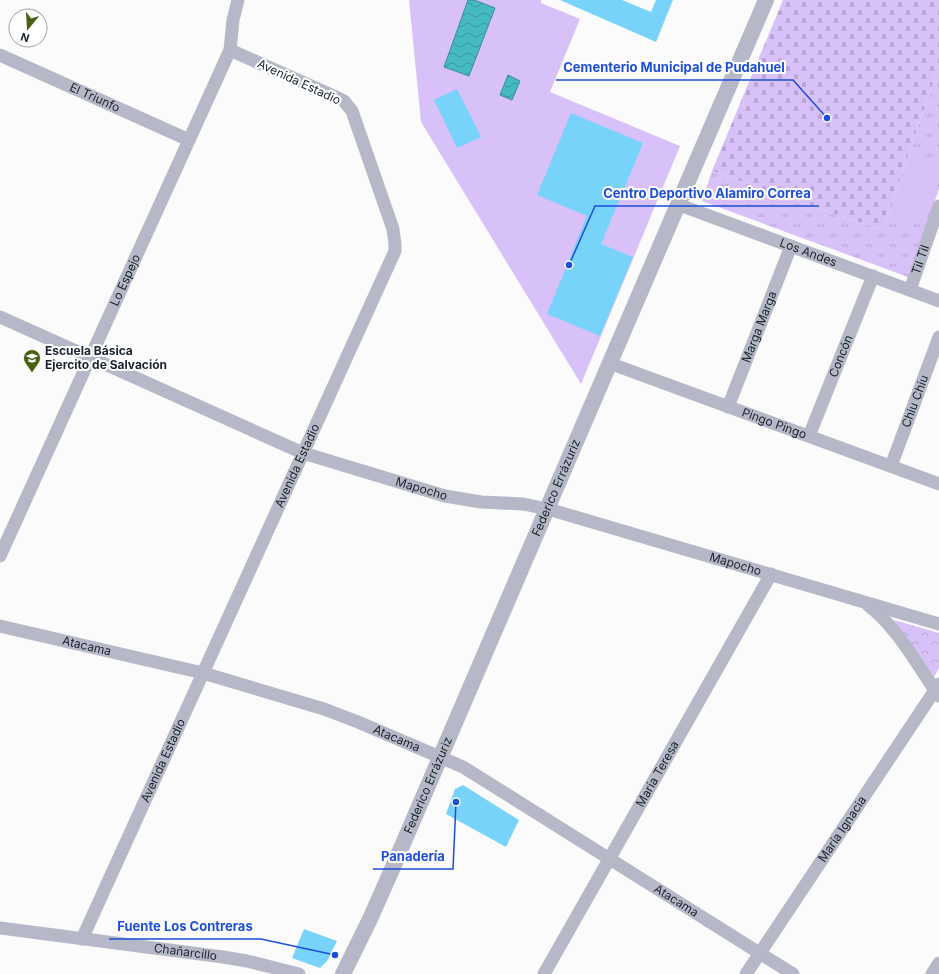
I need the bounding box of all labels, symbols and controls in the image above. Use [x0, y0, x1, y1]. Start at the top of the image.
north arrow [8, 8, 48, 48]
text: N [19, 30, 31, 45]
callout: Cementerio Municipal de Pudahuel [556, 55, 793, 80]
street label: Avenida Estadio [255, 56, 343, 107]
text: Cementerio Municipal de Pudahuel [563, 59, 785, 75]
street label: El Triunfo [67, 79, 123, 115]
callout: Centro Deportivo Alamiro Correa [595, 181, 819, 206]
text: Centro Deportivo Alamiro Correa [603, 185, 811, 201]
street label: Los Andes [778, 235, 839, 270]
street label: Til Til [908, 243, 932, 276]
street label: Lo Espejo [107, 252, 143, 308]
street label: Marga Marga [738, 289, 780, 365]
street label: Concón [825, 333, 856, 379]
place label: Escuela Básica Ejercito de Salvación [45, 343, 167, 372]
school or university icon: Escuela Básica Ejercito de Salvación [22, 348, 42, 373]
street label: Chiu Chiu [898, 373, 931, 430]
street label: Pingo Pingo [740, 404, 809, 442]
street label: Avenida Estadio [271, 421, 322, 510]
street label: Federico Errázuriz [528, 437, 583, 538]
street label: Mapocho [394, 474, 449, 503]
street label: Mapocho [708, 549, 763, 578]
street label: Atacama [61, 633, 113, 659]
street label: Avenida Estadio [137, 716, 188, 805]
street label: Atacama [371, 721, 423, 755]
street label: Federico Errázuriz [400, 734, 455, 836]
street label: María Teresa [632, 738, 682, 809]
street label: María Ignacia [815, 793, 869, 865]
callout: Panadería [373, 844, 453, 869]
text: Panadería [381, 848, 445, 864]
street label: Atacama [651, 881, 702, 920]
callout: Fuente Los Contreras [109, 914, 261, 939]
text: Fuente Los Contreras [117, 918, 253, 934]
street label: Chañarcillo [153, 940, 218, 963]

